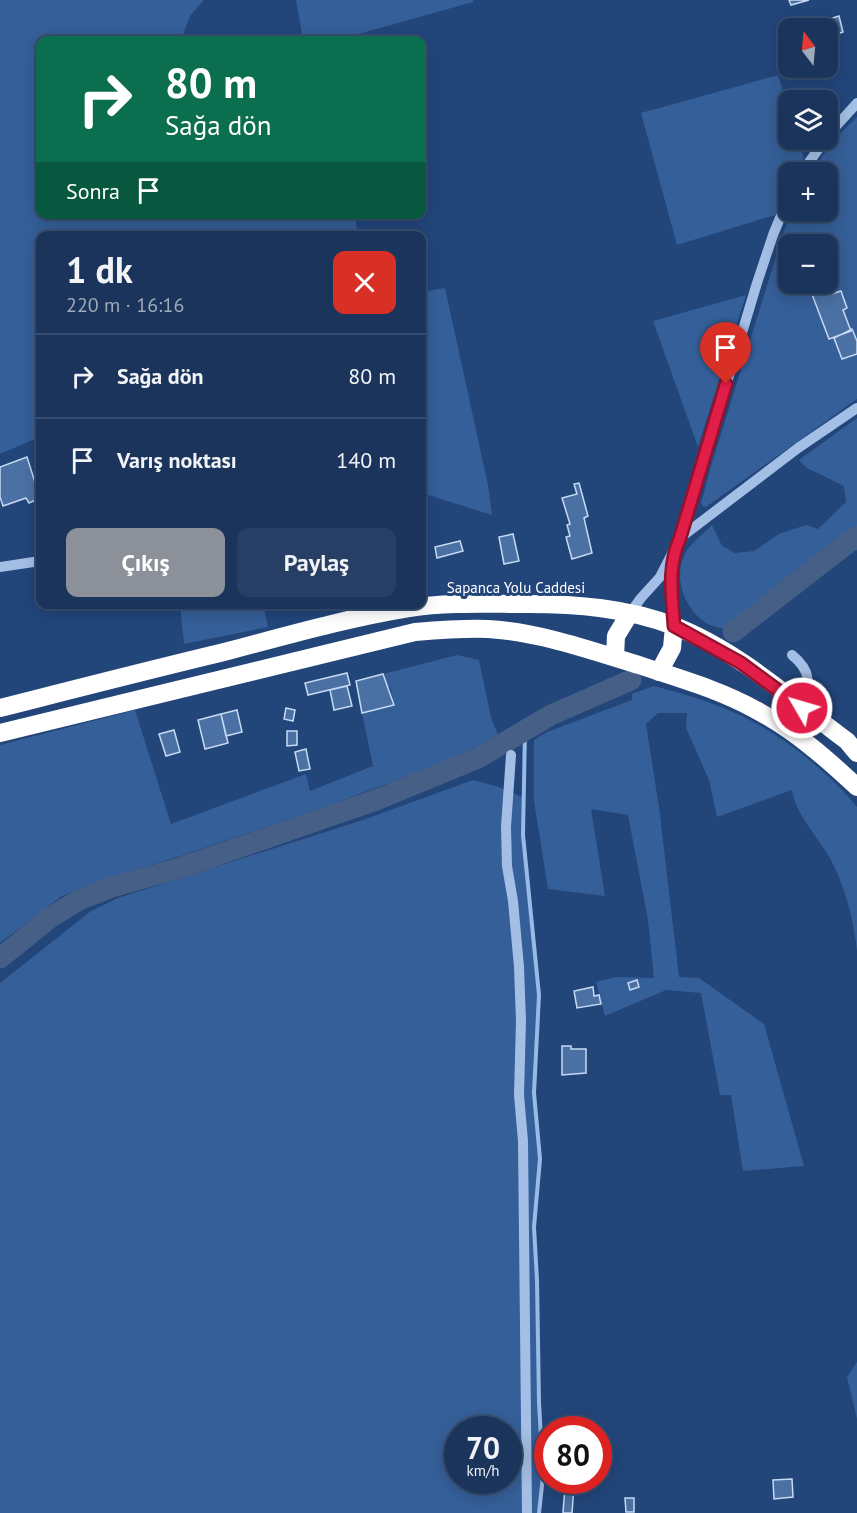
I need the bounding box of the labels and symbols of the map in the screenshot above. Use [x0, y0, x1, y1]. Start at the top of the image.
north arrow [778, 18, 838, 78]
pin [700, 322, 751, 384]
street label: Sapanca Yolu Caddesi [447, 578, 585, 597]
position arrow [770, 676, 834, 740]
speed limit sign: 80 [534, 1416, 612, 1494]

